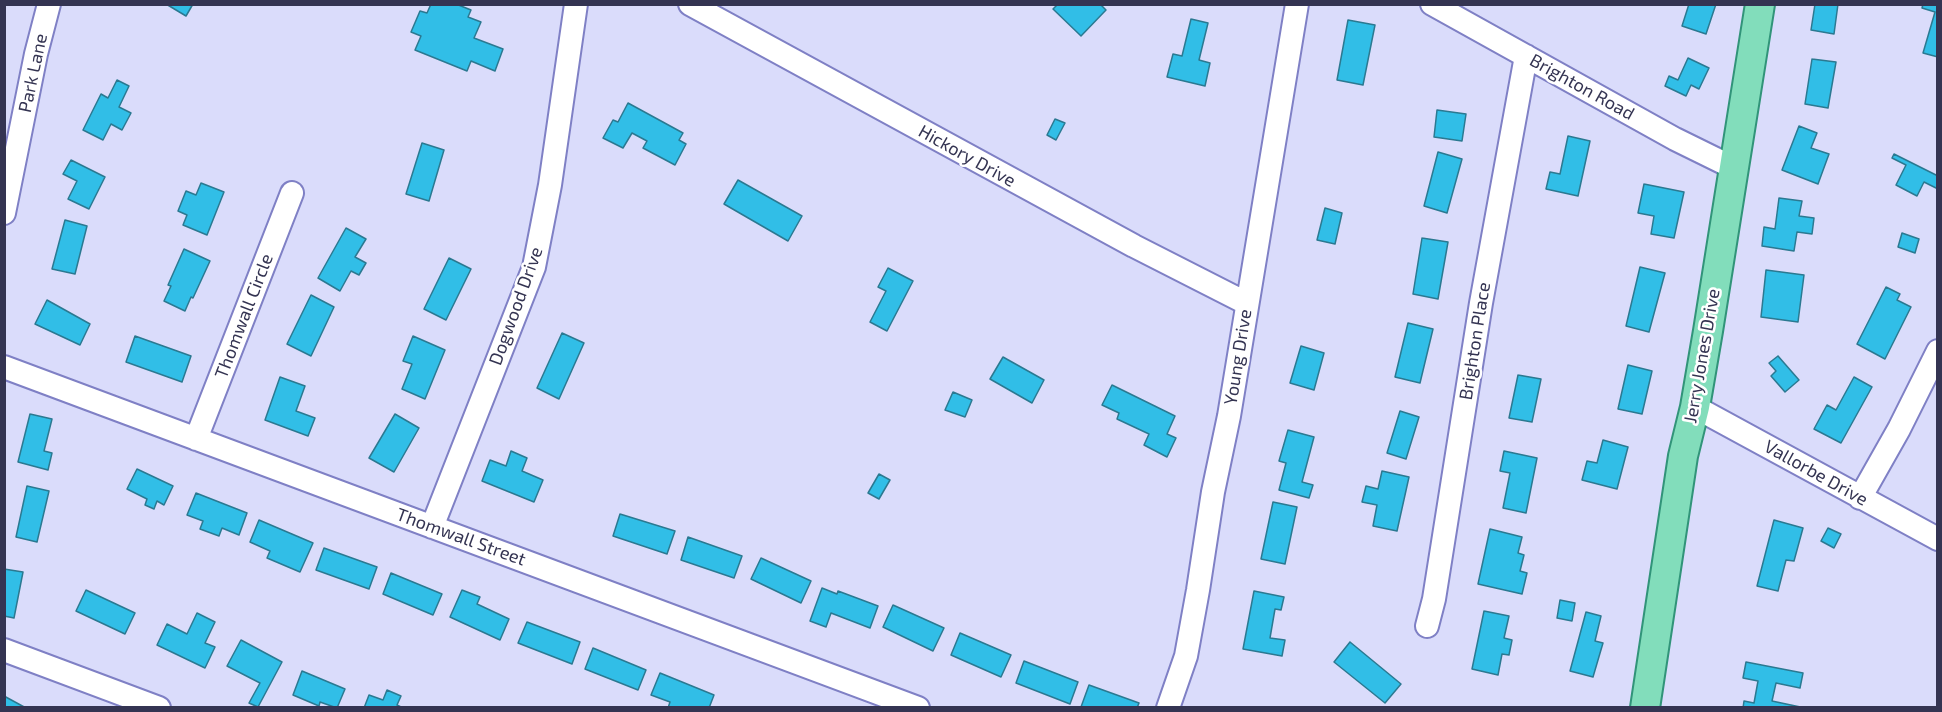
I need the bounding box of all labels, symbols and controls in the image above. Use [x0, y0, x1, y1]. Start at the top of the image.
street label: Park Lane [14, 32, 52, 114]
street label: Brighton Road [1526, 49, 1638, 125]
street label: Hickory Drive [915, 120, 1019, 192]
street label: Dogwood Drive [485, 244, 547, 368]
street label: Thomwall Circle [210, 251, 278, 381]
street label: Brighton Place [1455, 281, 1495, 401]
street label: Jerry Jones Drive [1680, 287, 1724, 425]
street label: Young Drive [1220, 308, 1256, 406]
street label: Vallorbe Drive [1760, 436, 1872, 510]
street label: Thomwall Street [393, 504, 529, 570]

